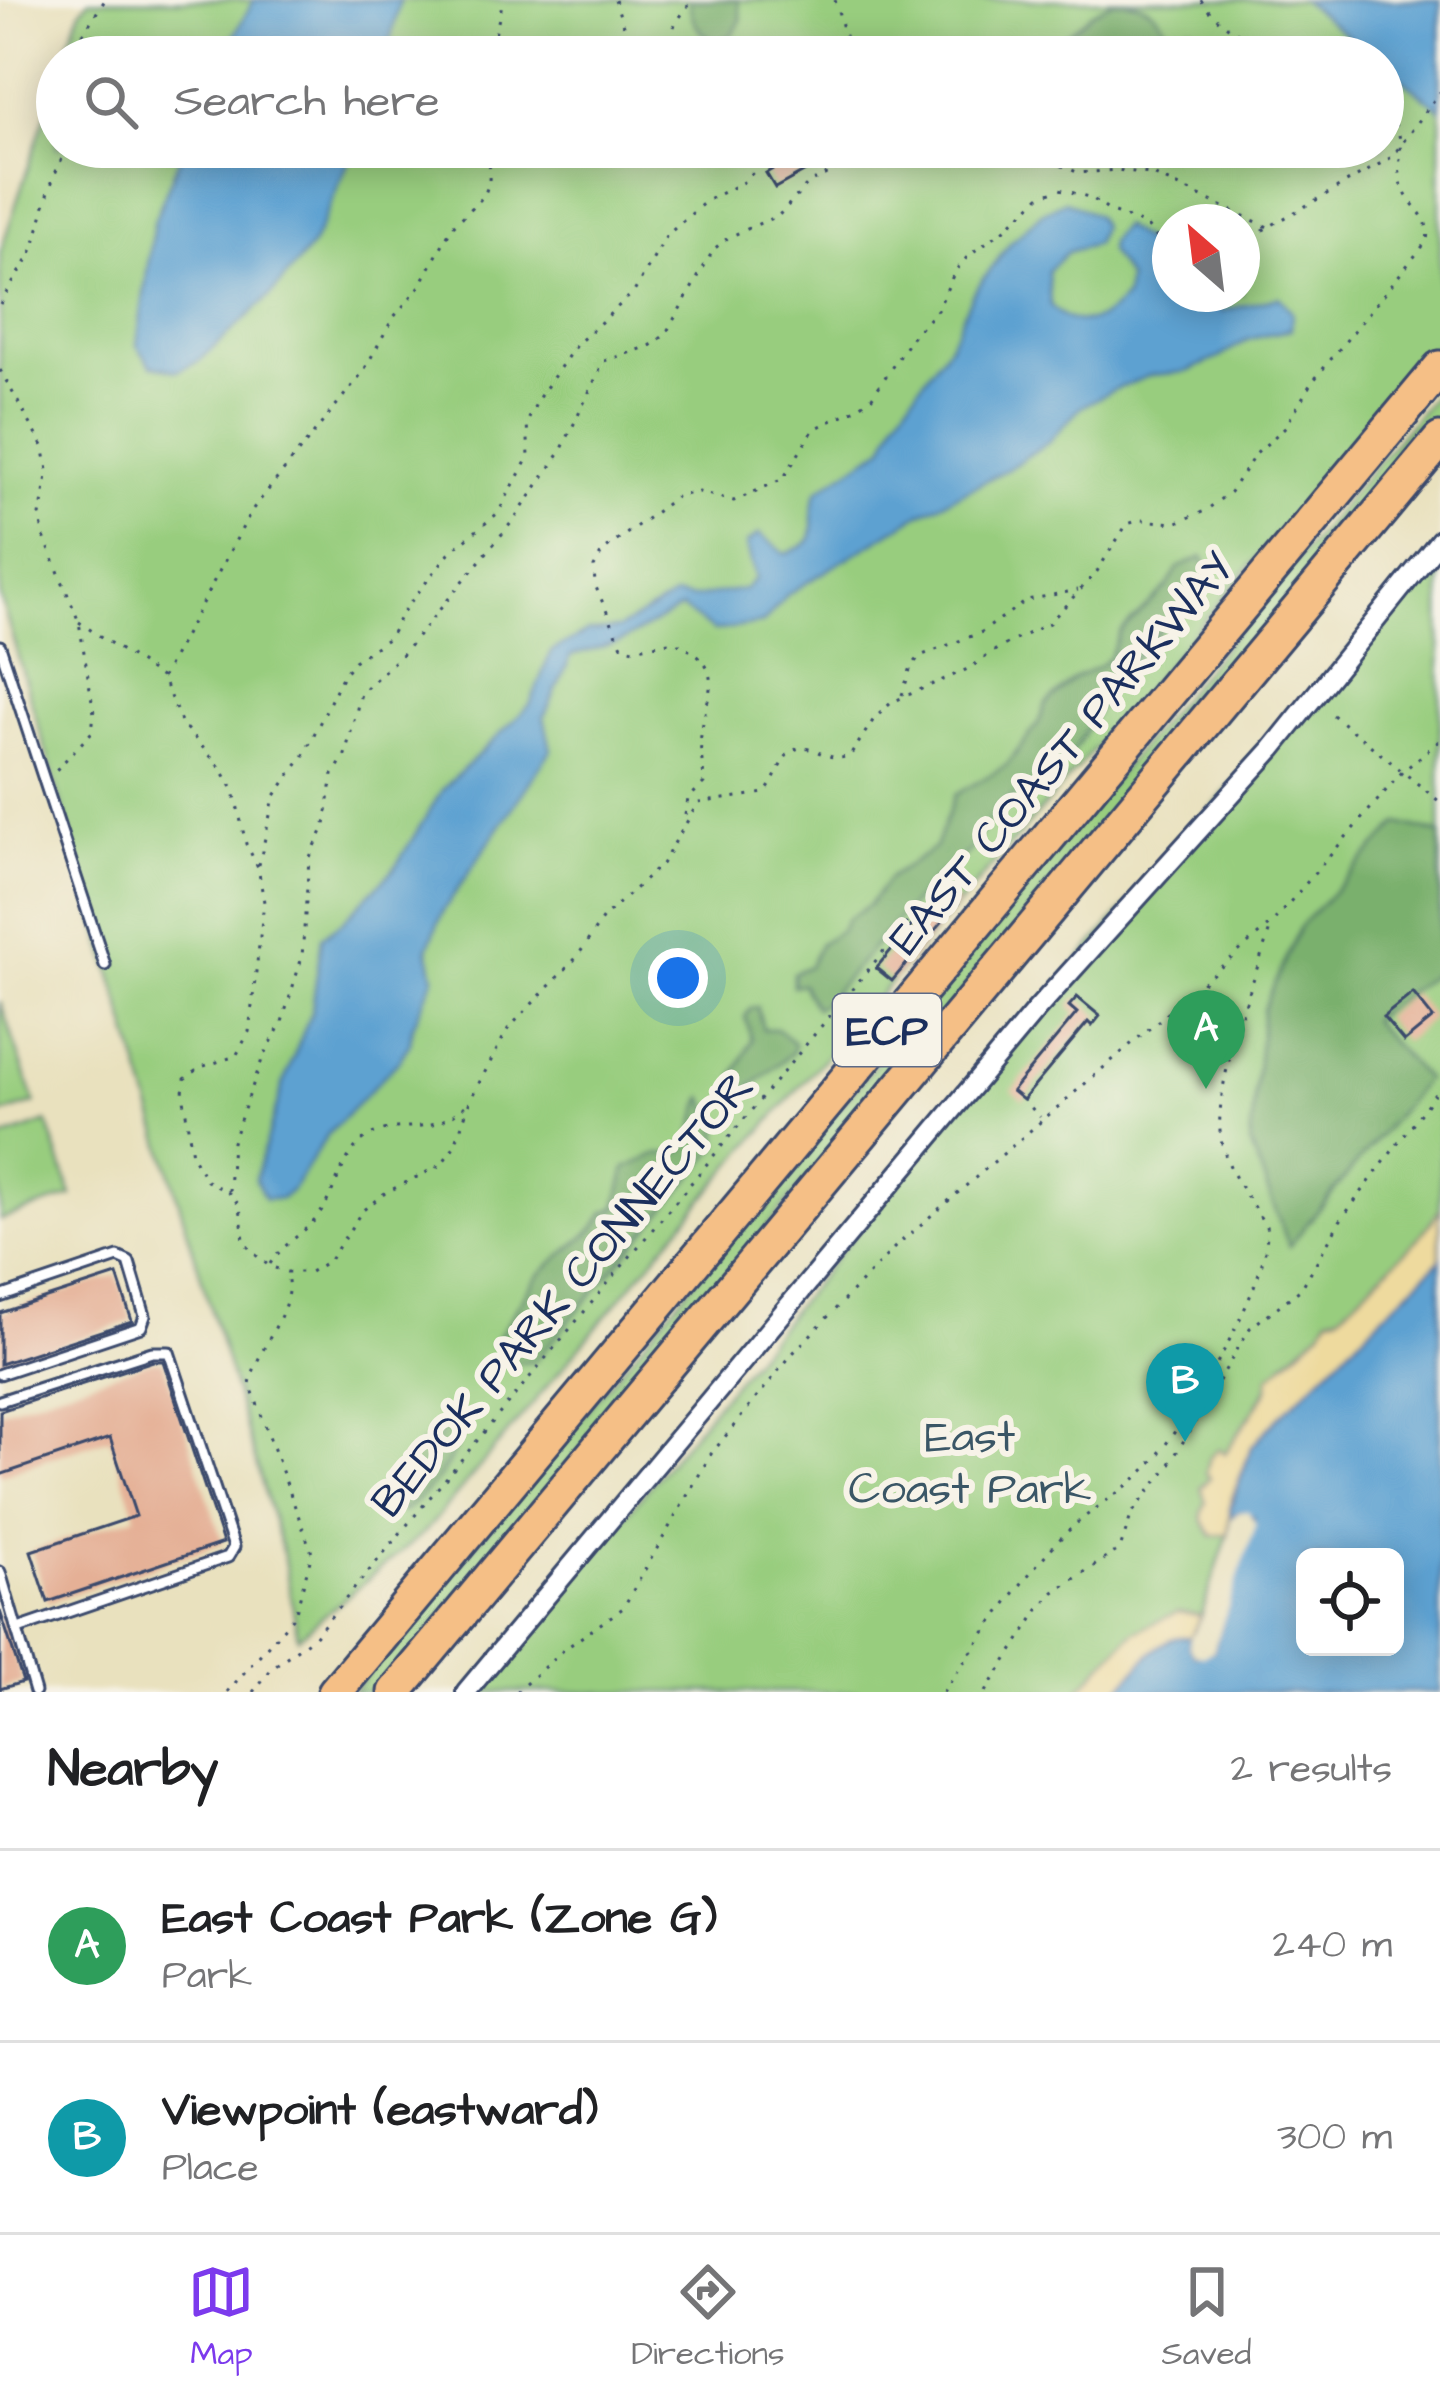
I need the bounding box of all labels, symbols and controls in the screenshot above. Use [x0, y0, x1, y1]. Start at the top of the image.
search box [36, 36, 1404, 168]
icon: search [78, 69, 144, 135]
text: Search here [174, 71, 440, 133]
north arrow [1152, 204, 1260, 312]
street label: EAST COAST PARKWAY [875, 539, 1249, 969]
your location [648, 948, 708, 1008]
pin: A [1167, 990, 1245, 1089]
road number: ECP [833, 994, 941, 1066]
street label: BEDOK PARK CONNECTOR [358, 1058, 769, 1531]
pin: B [1146, 1343, 1224, 1442]
park label: East Coast Park [849, 1407, 1091, 1521]
map controls [1296, 1548, 1404, 1656]
button: locate [1296, 1548, 1404, 1656]
text: Nearby [48, 1735, 218, 1806]
text: 2 results [1231, 1743, 1392, 1797]
text: East Coast Park (Zone G) [162, 1888, 717, 1950]
text: A [75, 1919, 99, 1973]
text: 240 m [1273, 1919, 1392, 1973]
text: Park [162, 1950, 252, 2004]
text: Viewpoint (eastward) [162, 2080, 598, 2142]
text: B [73, 2111, 101, 2165]
text: 300 m [1277, 2111, 1392, 2165]
text: Place [162, 2142, 259, 2196]
tab: Map [188, 2259, 254, 2377]
tab: Directions [631, 2259, 785, 2377]
tab: Saved [1162, 2259, 1252, 2377]

